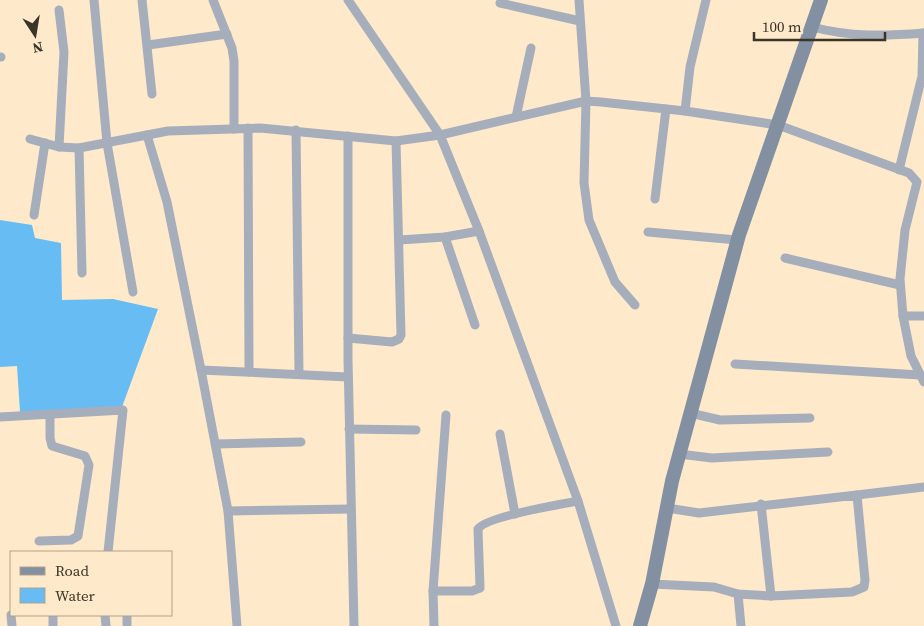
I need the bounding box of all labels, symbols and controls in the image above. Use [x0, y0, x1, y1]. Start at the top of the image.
north arrow [10, 10, 60, 60]
scale bar [754, 10, 885, 42]
text: 100 m [762, 16, 802, 37]
text: N [31, 37, 45, 59]
legend [10, 551, 172, 616]
text: Road [55, 560, 89, 581]
text: Water [55, 585, 96, 606]

